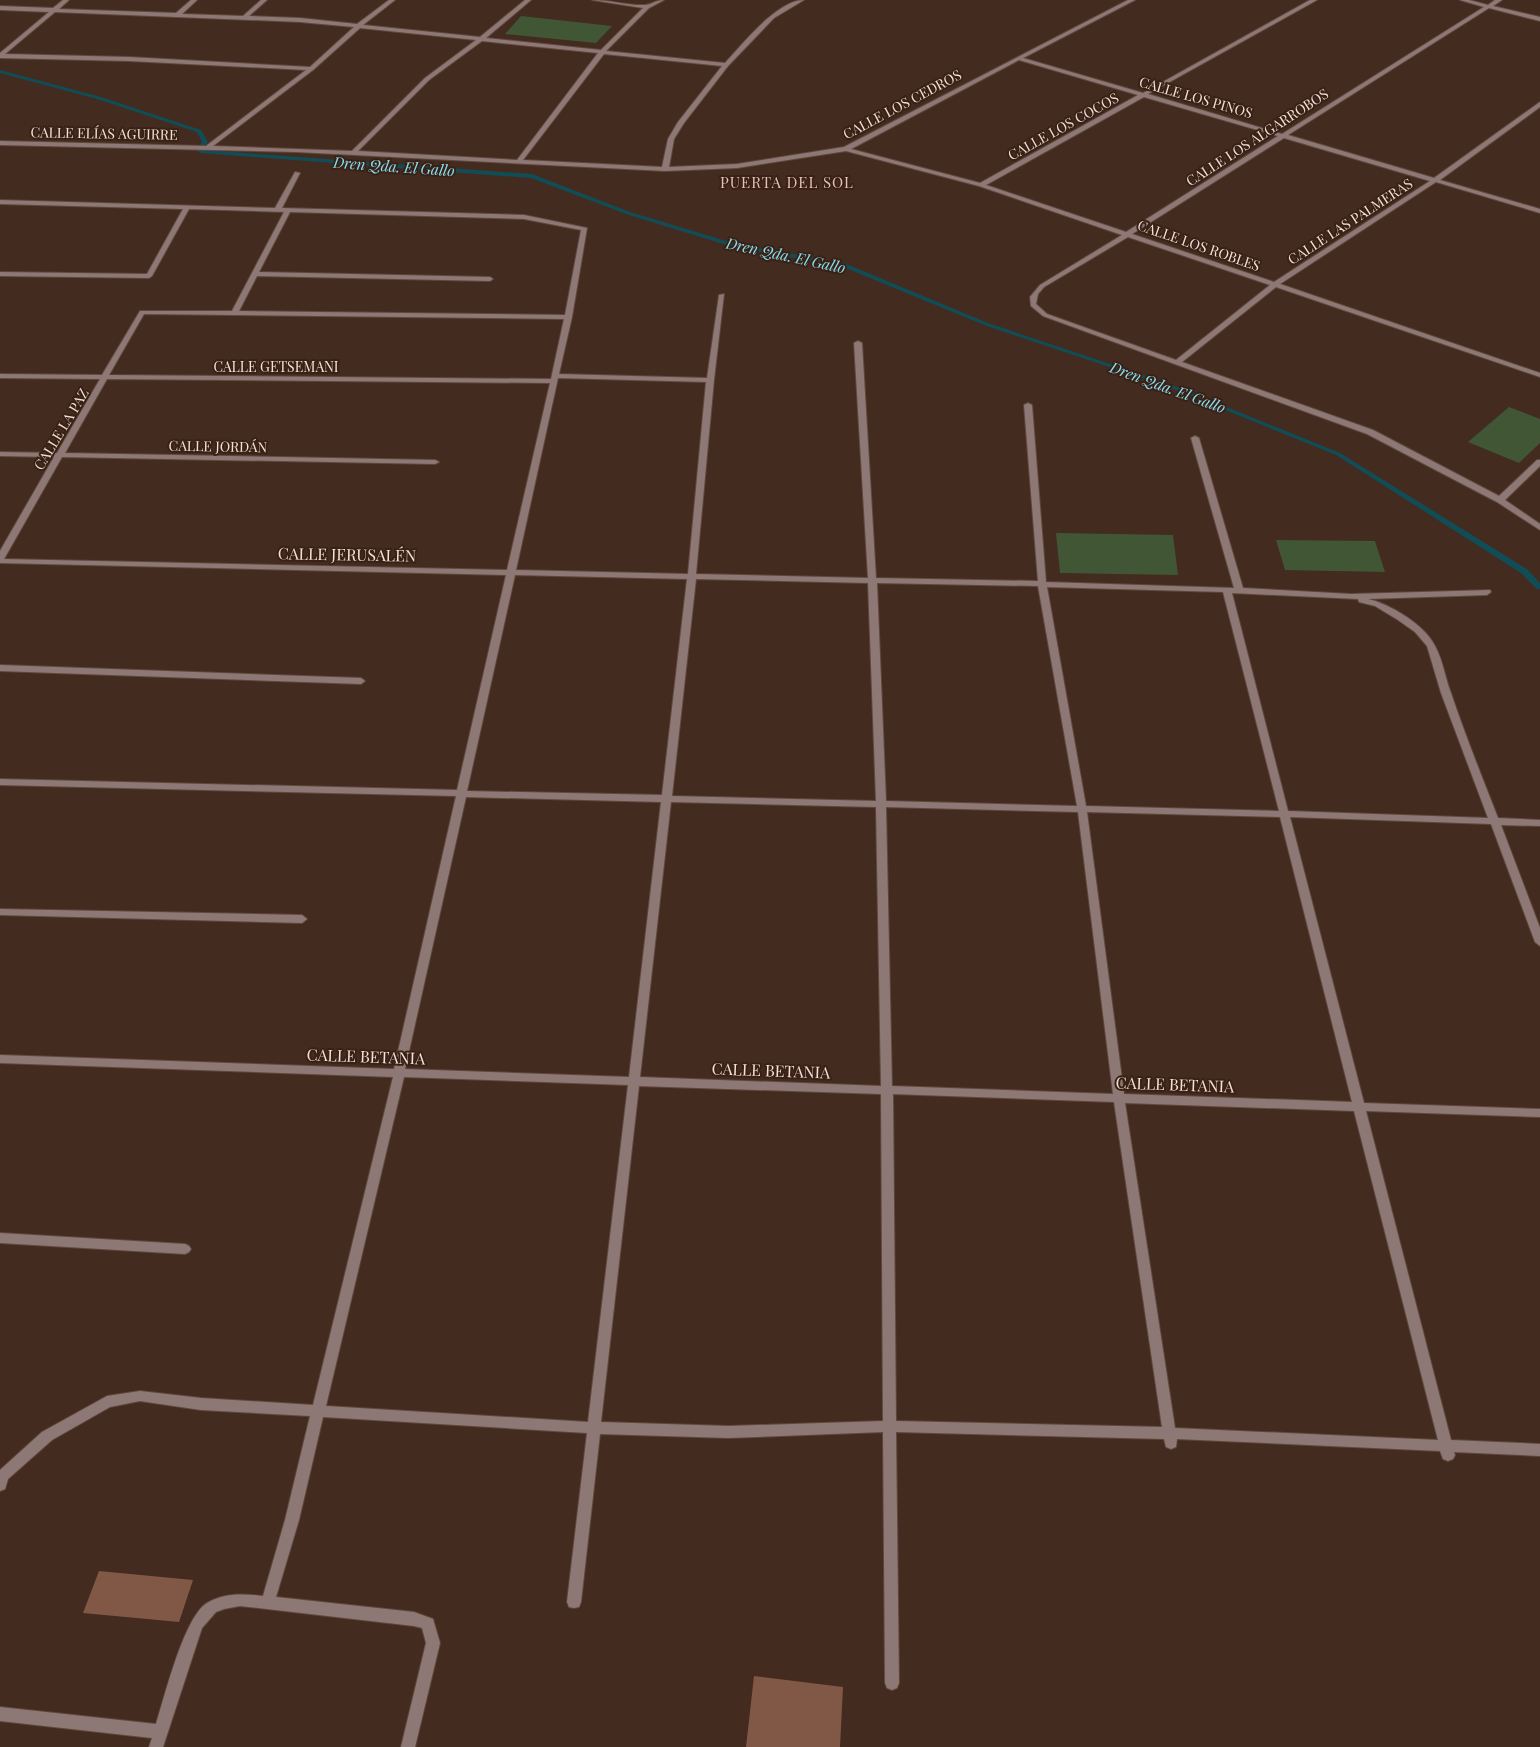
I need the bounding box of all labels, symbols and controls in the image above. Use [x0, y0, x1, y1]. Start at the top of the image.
street label: CALLE LOS CEDROS [840, 65, 964, 143]
street label: CALLE LOS PINOS [1137, 72, 1255, 122]
street label: CALLE LOS ALGARROBOS [1182, 84, 1332, 190]
street label: CALLE LOS COCOS [1004, 88, 1122, 164]
street label: CALLE ELÍAS AGUIRRE [30, 122, 178, 144]
water label: Dren Qda. El Gallo [332, 152, 455, 180]
district label: PUERTA DEL SOL [720, 172, 854, 192]
street label: CALLE LAS PALMERAS [1284, 173, 1416, 269]
street label: CALLE LOS ROBLES [1135, 215, 1263, 275]
water label: Dren Qda. El Gallo [723, 232, 848, 277]
water label: Dren Qda. El Gallo [1107, 356, 1229, 417]
street label: CALLE GETSEMANI [213, 357, 339, 376]
street label: CALLE LA PAZ [29, 385, 93, 473]
street label: CALLE JORDÁN [168, 436, 268, 456]
street label: CALLE JERUSALÉN [278, 542, 416, 566]
street label: CALLE BETANIA [306, 1043, 427, 1069]
street label: CALLE BETANIA [711, 1057, 832, 1083]
street label: CALLE BETANIA [1115, 1071, 1236, 1097]

